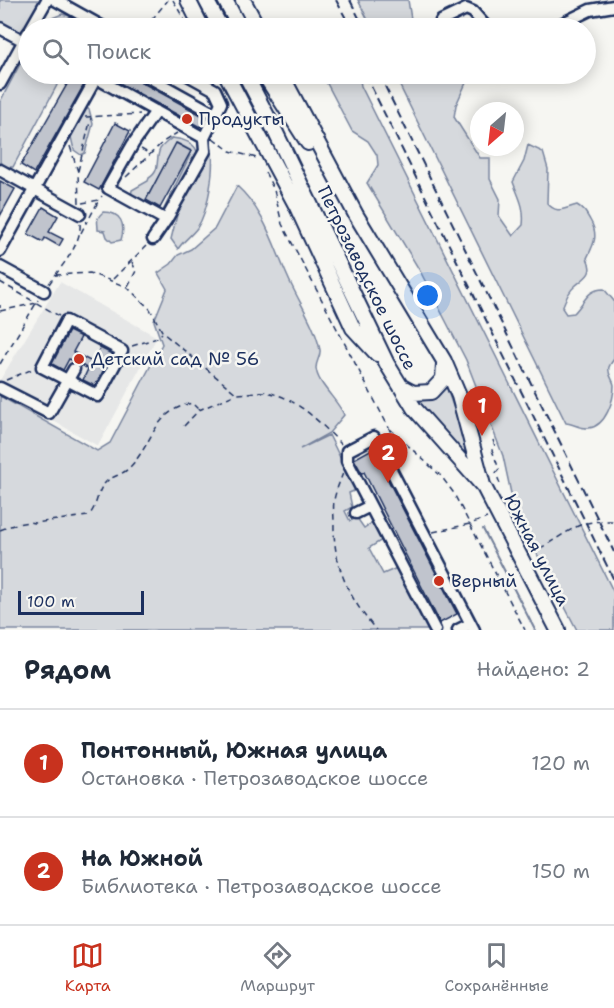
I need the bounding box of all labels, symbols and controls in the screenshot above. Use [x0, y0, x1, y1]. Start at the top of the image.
search box [18, 18, 596, 84]
icon: search [39, 35, 72, 68]
text: Поиск [87, 37, 151, 66]
north arrow [470, 102, 524, 156]
place label: Продукты [199, 107, 285, 131]
marker: Продукты [180, 112, 194, 126]
street label: Петрозаводское шоссе [312, 182, 422, 374]
your location [413, 281, 442, 310]
place label: Детский сад № 56 [91, 347, 259, 371]
marker: Детский сад № 56 [72, 352, 86, 366]
pin: 1 [462, 386, 502, 436]
pin: 2 [368, 434, 408, 483]
street label: Южная улица [498, 490, 576, 610]
place label: Верный [451, 569, 517, 593]
marker: Верный [432, 574, 446, 588]
scale bar [18, 588, 144, 616]
text: 100 m [27, 591, 75, 612]
text: Рядом [24, 652, 111, 687]
text: Найдено: 2 [477, 656, 590, 682]
text: Понтонный, Южная улица [81, 736, 387, 765]
text: 1 [39, 750, 48, 776]
text: 120 m [531, 750, 590, 776]
text: Остановка · Петрозаводское шоссе [81, 765, 428, 791]
text: На Южной [81, 844, 203, 873]
text: 2 [37, 858, 51, 884]
text: 150 m [532, 858, 590, 884]
text: Библиотека · Петрозаводское шоссе [81, 873, 441, 899]
tab: Карта [65, 939, 111, 996]
tab: Маршрут [240, 939, 315, 996]
tab: Сохранённые [445, 939, 549, 996]

